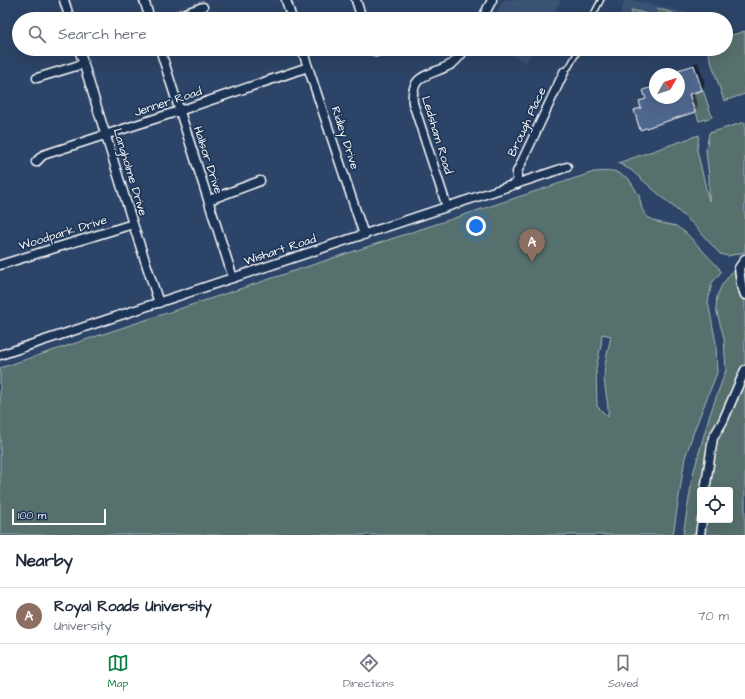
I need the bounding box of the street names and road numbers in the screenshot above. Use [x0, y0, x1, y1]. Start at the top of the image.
street label: Jenner Road [132, 83, 204, 121]
street label: Brough Place [504, 84, 552, 160]
street label: Ledsham Road [417, 94, 457, 176]
street label: Ridley Drive [326, 104, 363, 172]
street label: Hallsor Drive [189, 124, 227, 197]
street label: Langholme Drive [108, 126, 152, 219]
street label: Woodpark Drive [17, 211, 110, 254]
street label: Wishart Road [242, 230, 318, 270]

